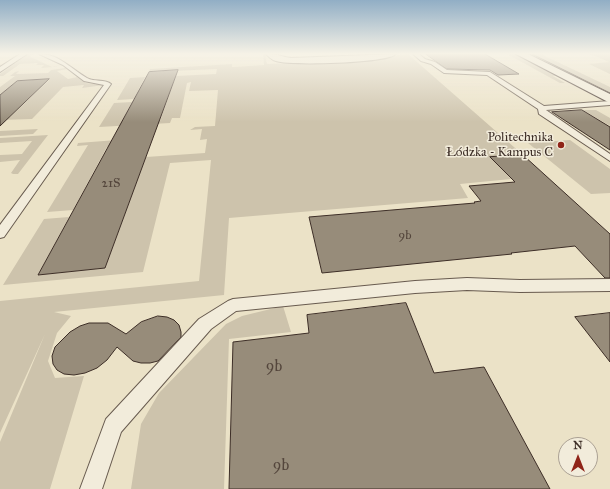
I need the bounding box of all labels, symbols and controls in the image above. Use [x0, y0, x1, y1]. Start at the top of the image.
place label: Politechnika Łódzka - Kampus C [446, 130, 553, 161]
marker: Politechnika Łódzka - Kampus C [556, 140, 566, 150]
house number: 21S [101, 176, 121, 192]
house number: 9b [398, 228, 412, 244]
house number: 9b [266, 357, 282, 377]
north arrow [558, 437, 598, 477]
text: N [573, 439, 583, 452]
house number: 9b [273, 456, 289, 476]

